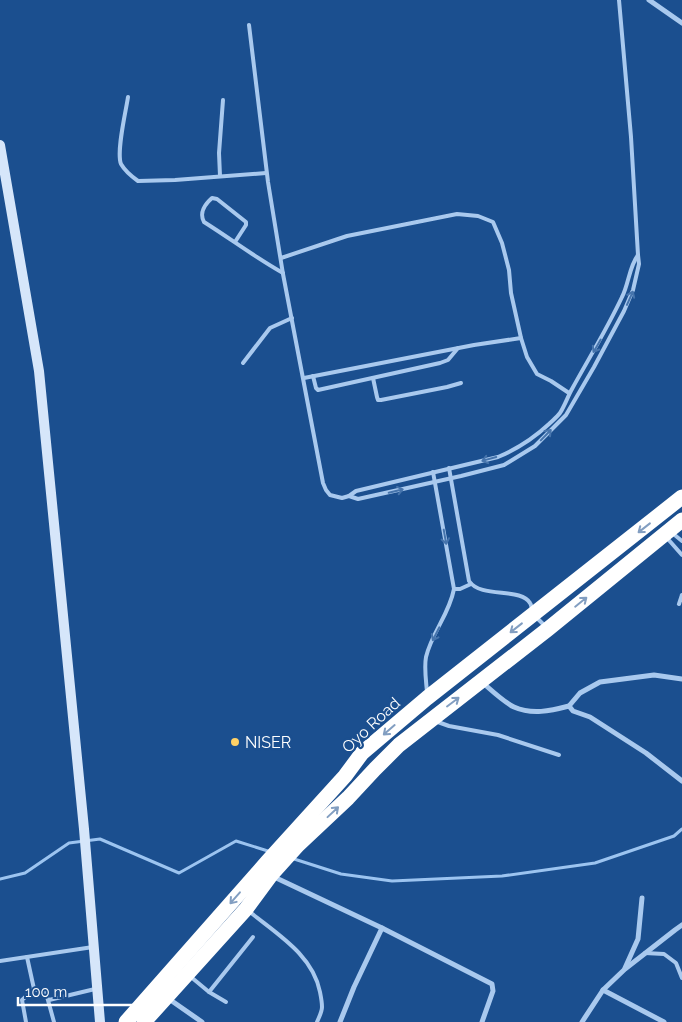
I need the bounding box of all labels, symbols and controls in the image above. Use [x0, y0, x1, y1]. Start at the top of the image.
one-way arrow [625, 290, 635, 305]
one-way arrow [591, 339, 601, 353]
one-way arrow [540, 429, 552, 442]
one-way arrow [481, 455, 497, 464]
one-way arrow [387, 486, 403, 495]
one-way arrow [638, 522, 651, 533]
one-way arrow [440, 529, 450, 545]
one-way arrow [574, 597, 587, 608]
one-way arrow [510, 622, 523, 633]
one-way arrow [431, 626, 440, 641]
street label: Oyo Road [338, 693, 404, 757]
one-way arrow [446, 697, 459, 708]
one-way arrow [383, 724, 396, 735]
place label: NISER [245, 733, 291, 752]
marker: NISER [229, 736, 241, 748]
one-way arrow [327, 806, 340, 818]
one-way arrow [229, 892, 241, 905]
scale bar [18, 974, 160, 1006]
text: 100 m [25, 983, 67, 1001]

